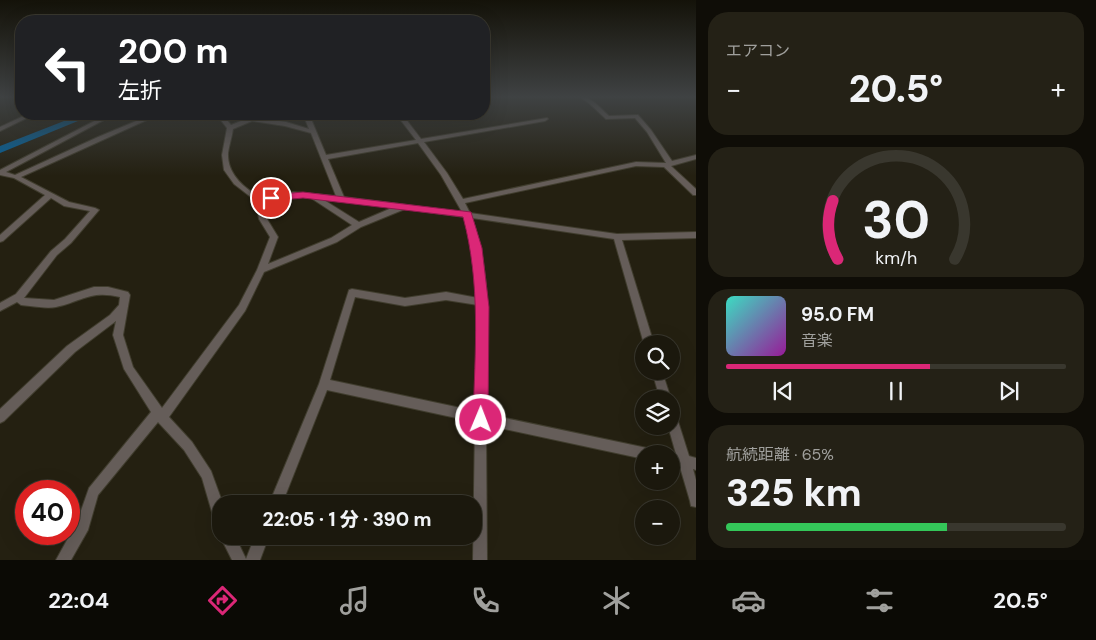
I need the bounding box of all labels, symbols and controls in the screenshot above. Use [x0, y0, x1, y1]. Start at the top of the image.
text: 200 m [118, 28, 229, 74]
icon: left [35, 35, 100, 100]
text: エアコン [726, 40, 790, 61]
text: 20.5° [849, 64, 943, 114]
text: − [726, 71, 741, 108]
text: + [1051, 71, 1066, 108]
text: 左折 [118, 76, 162, 105]
pin [250, 177, 292, 219]
icon: arrive [257, 184, 285, 212]
text: 30 [862, 186, 930, 254]
text: km/h [875, 246, 917, 270]
text: 95.0 FM [801, 302, 874, 327]
text: 音楽 [801, 330, 833, 351]
map controls [635, 335, 680, 545]
button: search [635, 335, 680, 380]
icon: previous [769, 377, 797, 405]
icon: pause [882, 377, 910, 405]
icon: next [995, 377, 1023, 405]
button: layers [635, 390, 680, 435]
position arrow [454, 393, 506, 445]
text: 航続距離 · 65% [726, 444, 834, 465]
button: + [635, 445, 680, 490]
text: 325 km [726, 468, 862, 518]
speed limit sign: 40 [15, 480, 80, 545]
button: − [635, 500, 680, 545]
text: 22:05 · 1 分 · 390 m [263, 507, 431, 532]
icon: directions [205, 583, 240, 618]
icon: music [337, 583, 372, 618]
icon: phone [468, 583, 503, 618]
icon: climate [599, 583, 634, 618]
icon: car [731, 583, 766, 618]
icon: filters [862, 583, 897, 618]
text: 22:04 [48, 586, 109, 615]
text: 20.5° [993, 586, 1048, 615]

